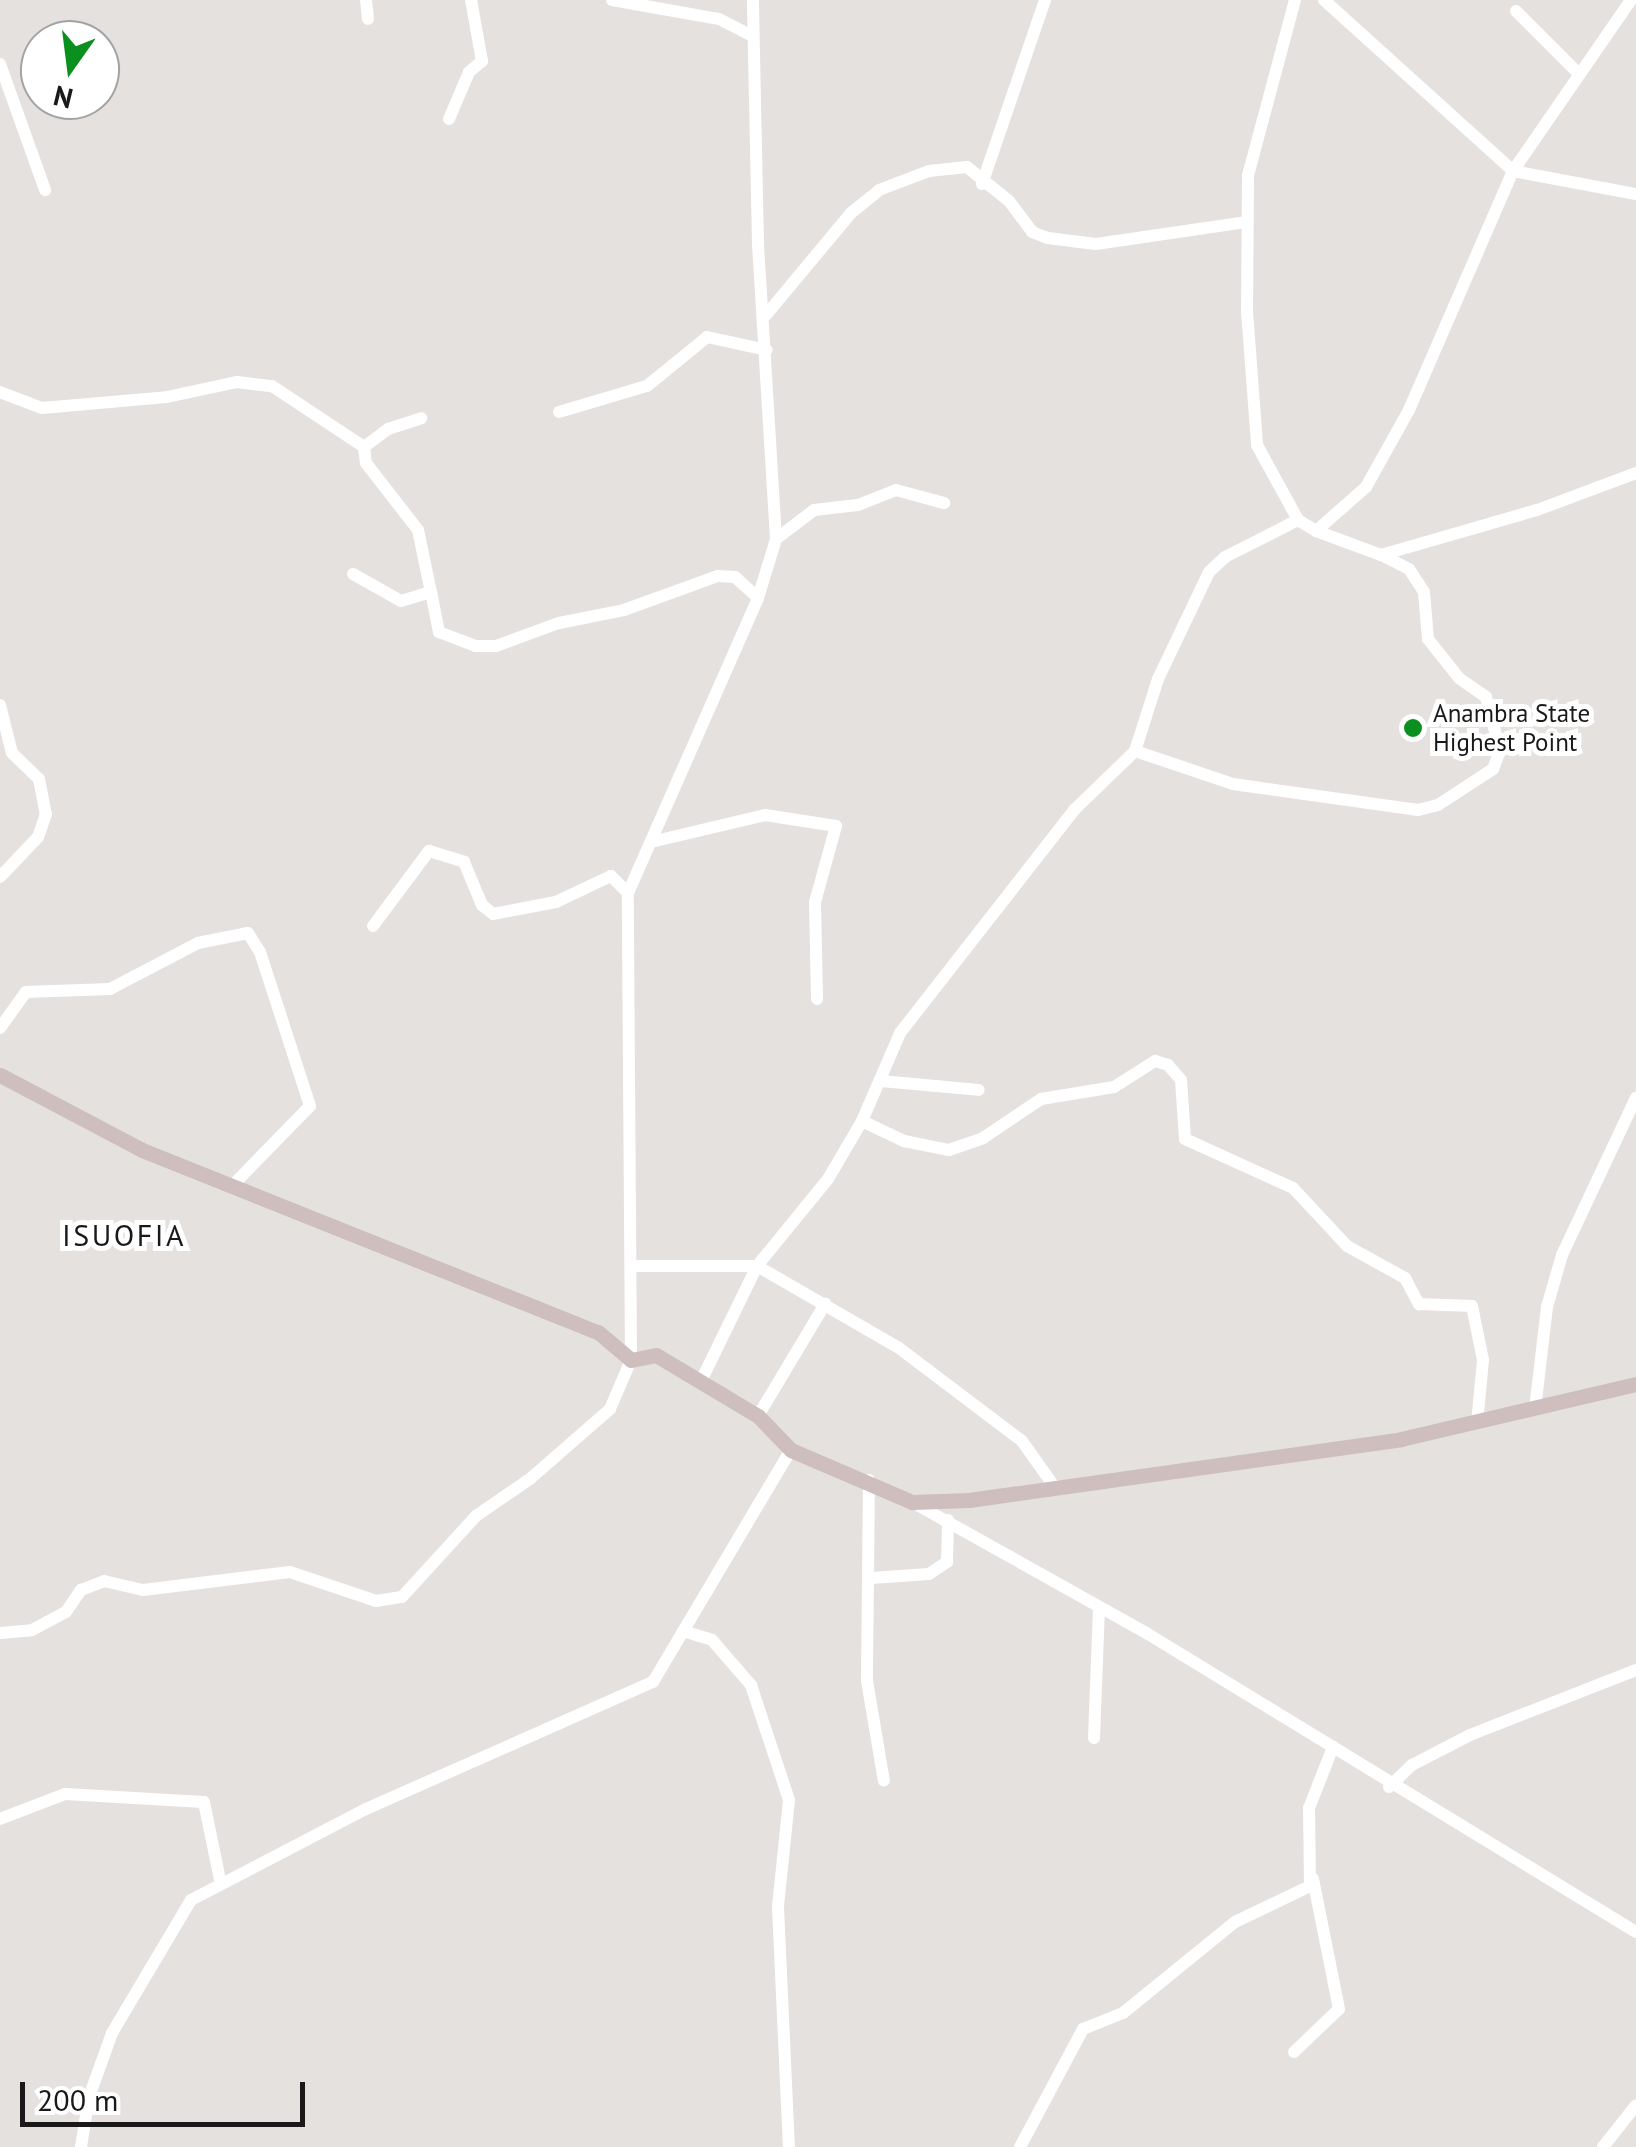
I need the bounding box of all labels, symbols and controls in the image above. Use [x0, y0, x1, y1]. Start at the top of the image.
north arrow [20, 20, 120, 120]
text: N [50, 77, 77, 118]
place label: Anambra State Highest Point [1433, 699, 1590, 758]
marker: Anambra State Highest Point [1402, 717, 1424, 739]
district label: ISUOFIA [62, 1217, 186, 1253]
scale bar [25, 2062, 310, 2124]
text: 200 m [37, 2080, 118, 2119]

